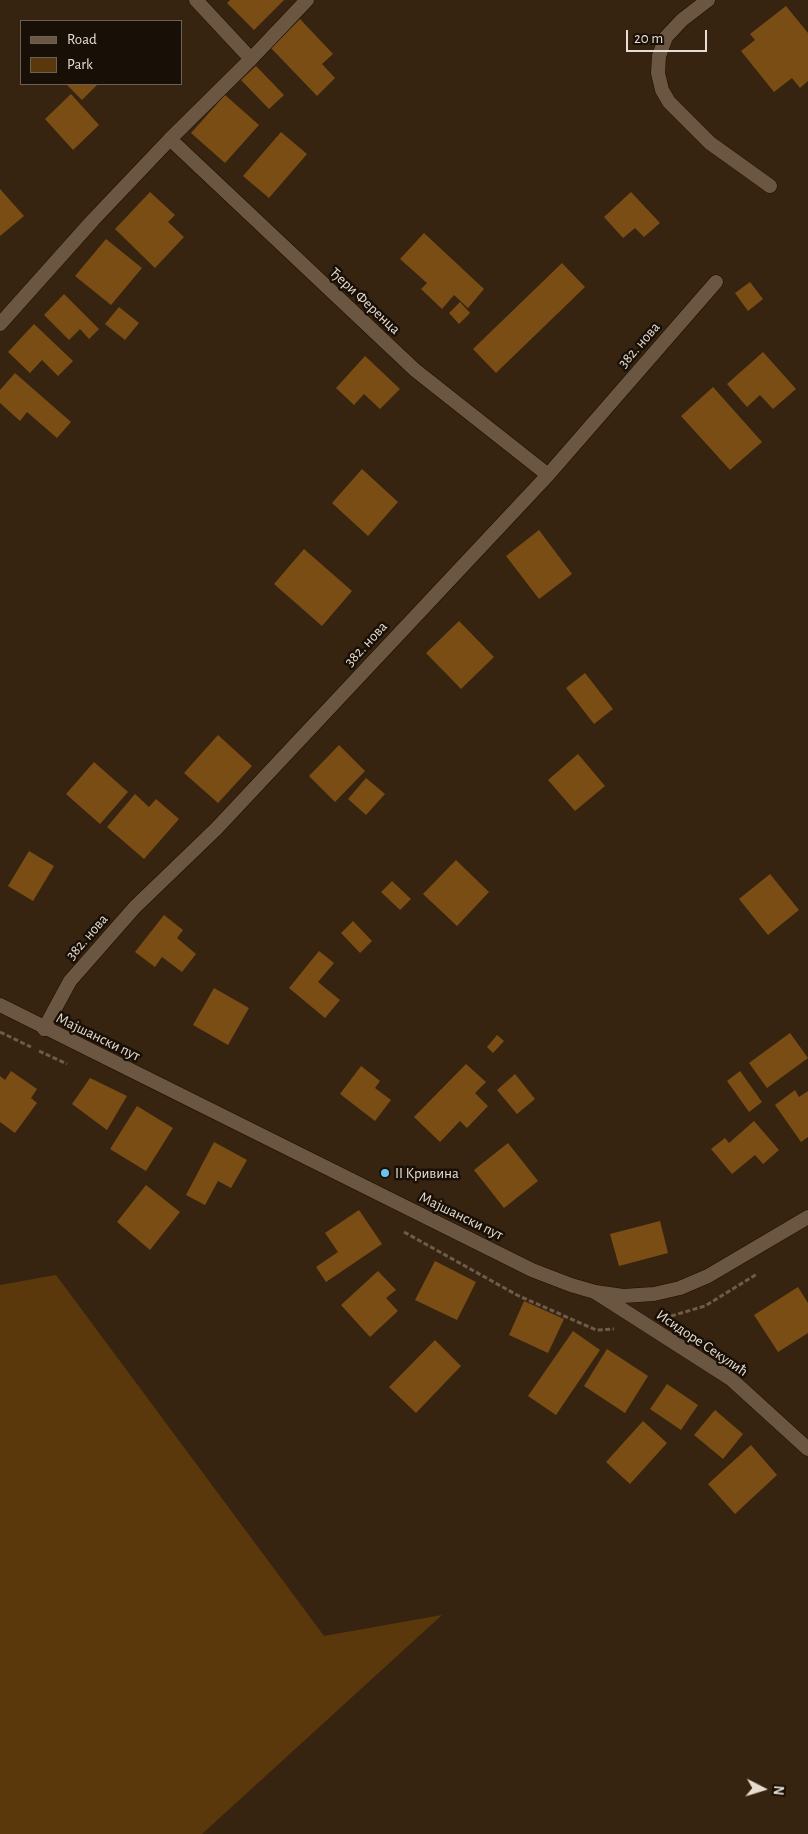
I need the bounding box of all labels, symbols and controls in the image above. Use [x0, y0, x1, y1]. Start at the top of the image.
legend [20, 20, 182, 85]
scale bar [628, 20, 709, 52]
text: 20 m [634, 31, 663, 46]
text: Road [67, 32, 97, 47]
text: Park [67, 57, 93, 72]
street label: Ђери Ференца [326, 264, 404, 338]
street label: 382. нова [614, 318, 664, 372]
street label: 382. нова [341, 618, 391, 670]
street label: 382. нова [62, 910, 112, 964]
street label: Мајшански пут [53, 1009, 143, 1065]
place label: II Кривина [395, 1164, 459, 1182]
marker: II Кривина [379, 1167, 391, 1179]
street label: Мајшански пут [416, 1188, 506, 1244]
street label: Исидоре Секулић [653, 1306, 751, 1380]
north arrow [738, 1764, 788, 1814]
text: N [771, 1785, 785, 1796]

